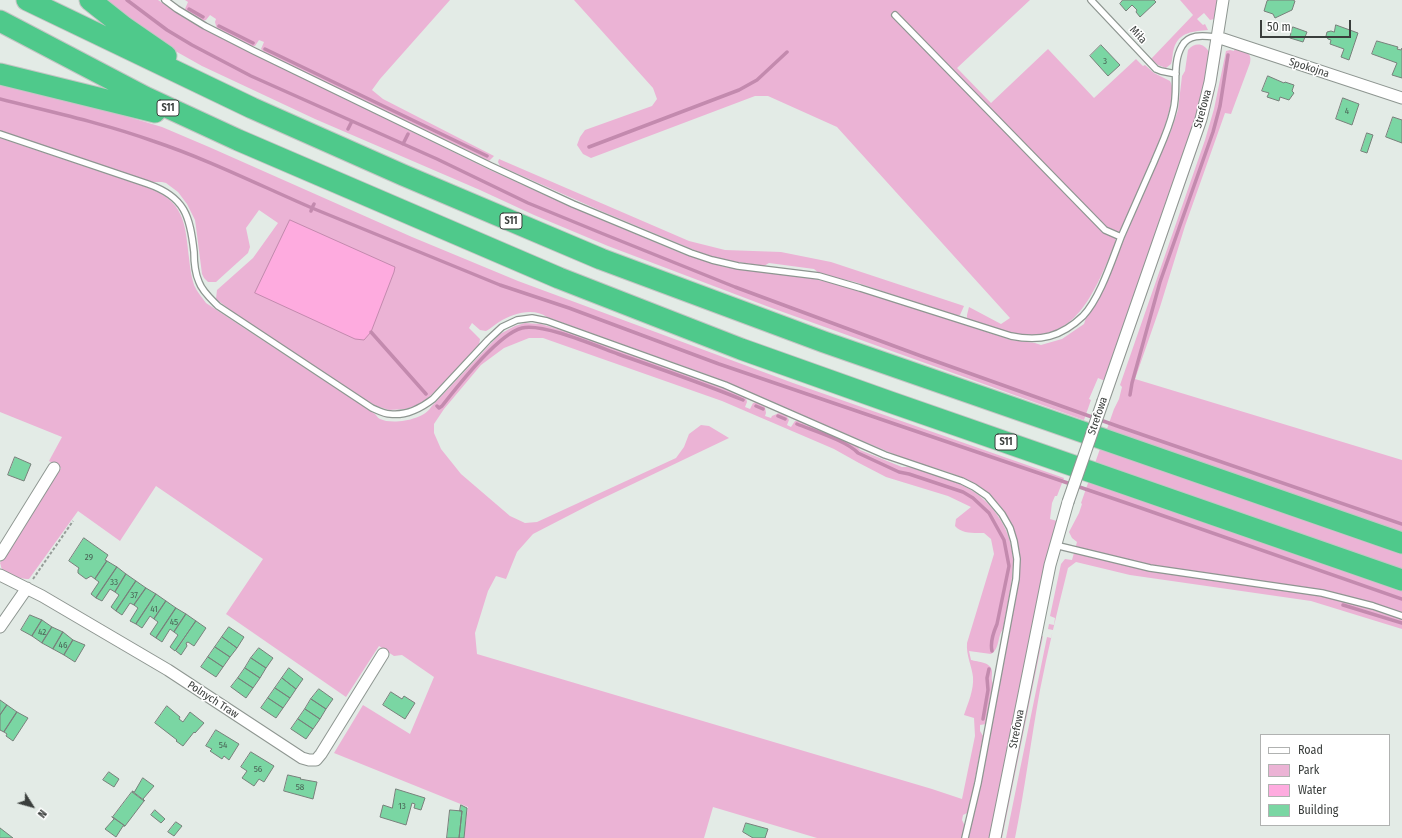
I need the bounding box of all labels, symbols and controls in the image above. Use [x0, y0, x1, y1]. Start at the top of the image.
scale bar [1262, 12, 1353, 38]
text: 50 m [1267, 20, 1291, 34]
street label: Miła [1127, 24, 1149, 46]
street label: Spokojna [1287, 55, 1331, 81]
house number: 3 [1103, 56, 1107, 66]
street label: Strefowa [1192, 88, 1214, 130]
road number: S11 [157, 100, 179, 116]
house number: 4 [1345, 106, 1349, 116]
road number: S11 [500, 213, 522, 229]
street label: Strefowa [1085, 395, 1111, 437]
road number: S11 [995, 434, 1017, 450]
house number: 29 [85, 552, 93, 562]
house number: 33 [110, 577, 118, 587]
house number: 37 [130, 590, 138, 600]
house number: 41 [150, 604, 158, 614]
house number: 45 [170, 617, 178, 627]
house number: 42 [38, 627, 46, 637]
house number: 46 [59, 640, 67, 650]
street label: Polnych Traw [185, 679, 241, 721]
street label: Strefowa [1007, 708, 1027, 750]
legend [1260, 734, 1390, 826]
house number: 54 [219, 740, 227, 750]
text: Road [1298, 743, 1323, 757]
text: Park [1298, 763, 1319, 777]
house number: 56 [254, 764, 262, 774]
house number: 58 [296, 782, 304, 792]
text: Water [1298, 783, 1326, 797]
north arrow [12, 786, 52, 826]
house number: 13 [398, 801, 406, 811]
text: Building [1298, 803, 1338, 817]
text: N [35, 807, 49, 820]

